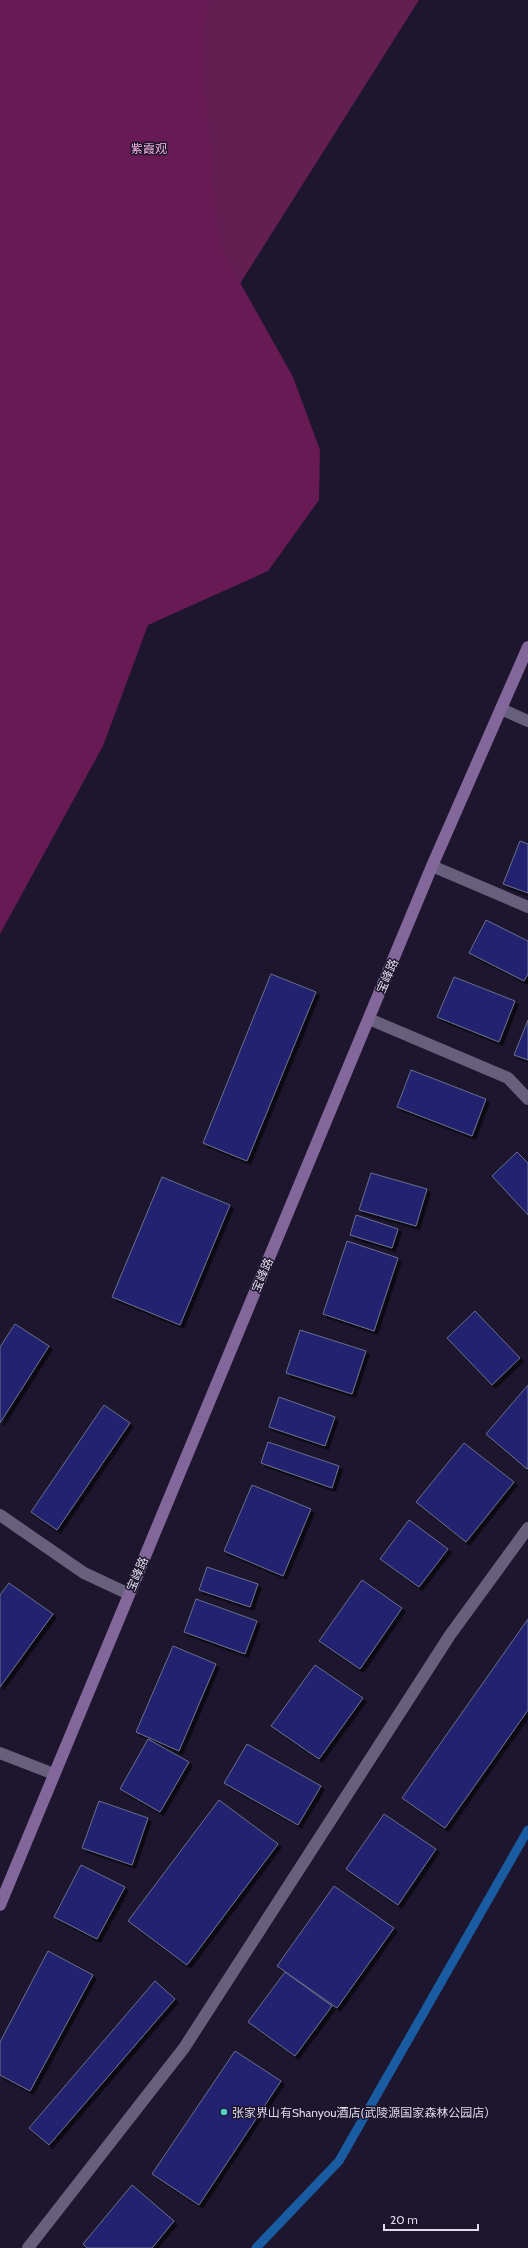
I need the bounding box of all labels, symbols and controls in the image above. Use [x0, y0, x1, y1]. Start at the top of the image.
park label: 紫霞观 [131, 141, 167, 156]
street label: 宝峰路 [373, 956, 401, 996]
street label: 宝峰路 [248, 1255, 276, 1295]
street label: 宝峰路 [123, 1554, 151, 1594]
place label: 张家界山有Shanyou酒店(武陵源国家森林公园店） [232, 2105, 496, 2120]
marker: 张家界山有Shanyou酒店(武陵源国家森林公园店） [219, 2107, 229, 2117]
scale bar [384, 2206, 478, 2232]
text: 20 m [390, 2212, 418, 2227]

